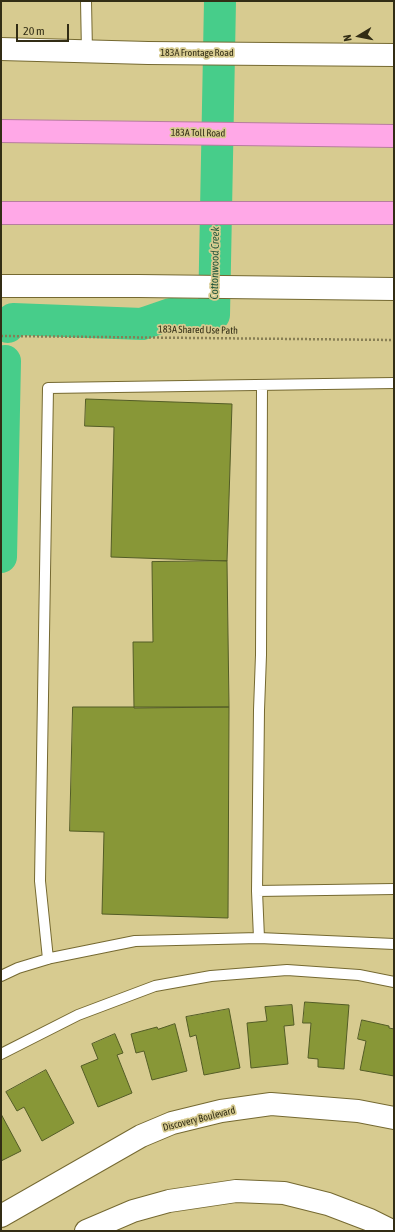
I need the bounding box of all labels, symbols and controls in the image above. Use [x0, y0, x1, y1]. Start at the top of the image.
scale bar [18, 16, 71, 42]
north arrow [339, 16, 379, 56]
text: 20 m [23, 24, 45, 38]
text: N [341, 34, 354, 42]
street label: 183A Frontage Road [160, 47, 234, 59]
street label: 183A Toll Road [171, 127, 225, 139]
water label: Cottonwood Creek [208, 226, 222, 300]
street label: 183A Shared Use Path [158, 323, 238, 337]
street label: Discovery Boulevard [161, 1104, 237, 1134]

